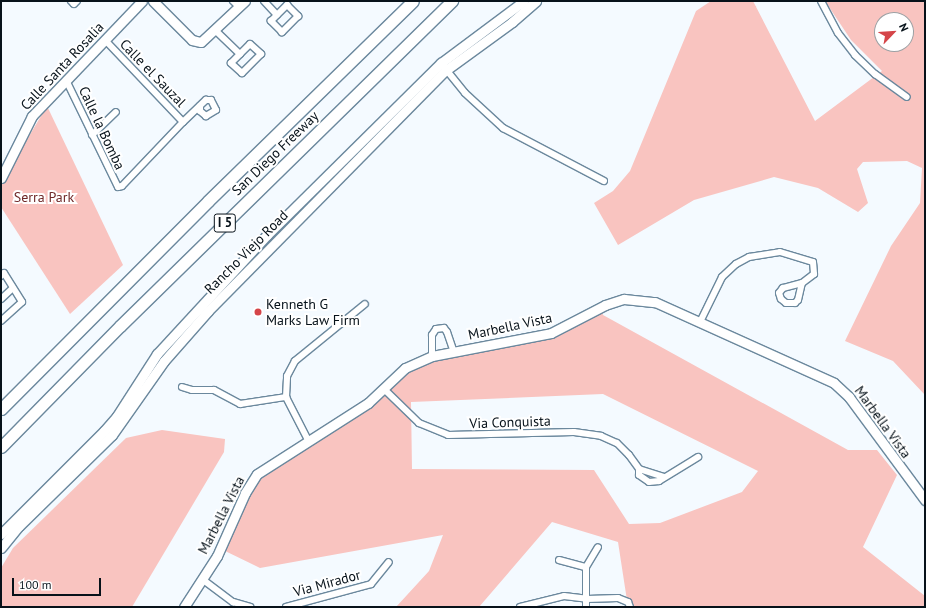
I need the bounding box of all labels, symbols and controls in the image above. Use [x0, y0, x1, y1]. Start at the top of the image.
north arrow [874, 12, 914, 52]
street label: Calle Santa Rosalia [17, 19, 107, 113]
text: N [896, 21, 912, 34]
street label: Calle el Sauzal [116, 36, 190, 110]
street label: Calle la Bomba [75, 84, 129, 172]
street label: San Diego Freeway [228, 107, 322, 199]
park label: Serra Park [14, 189, 74, 205]
street label: Rancho Viejo Road [201, 207, 291, 297]
road number: I 5 [213, 212, 237, 234]
place label: Kenneth G Marks Law Firm [266, 296, 360, 328]
marker: Kenneth G Marks Law Firm [253, 307, 263, 317]
street label: Marbella Vista [466, 309, 554, 343]
street label: Marbella Vista [851, 382, 915, 462]
street label: Via Conquista [469, 412, 551, 432]
street label: Marbella Vista [194, 473, 248, 557]
street label: Via Mirador [292, 566, 362, 600]
scale bar [14, 570, 103, 596]
text: 100 m [19, 577, 52, 592]

